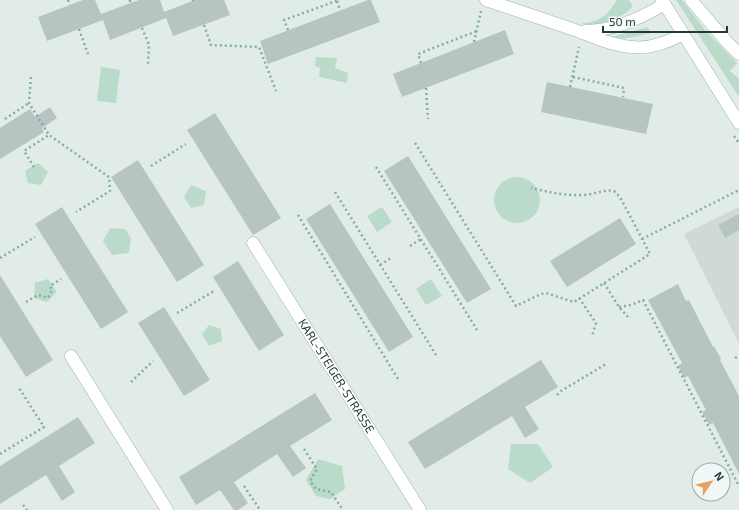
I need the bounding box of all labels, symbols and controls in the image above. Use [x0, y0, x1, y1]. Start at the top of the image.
scale bar [603, 8, 727, 34]
text: 50 m [609, 14, 636, 28]
street label: KARL-STEIGER-STRASSE [296, 316, 378, 436]
north arrow [691, 462, 731, 502]
text: N [712, 469, 727, 483]

